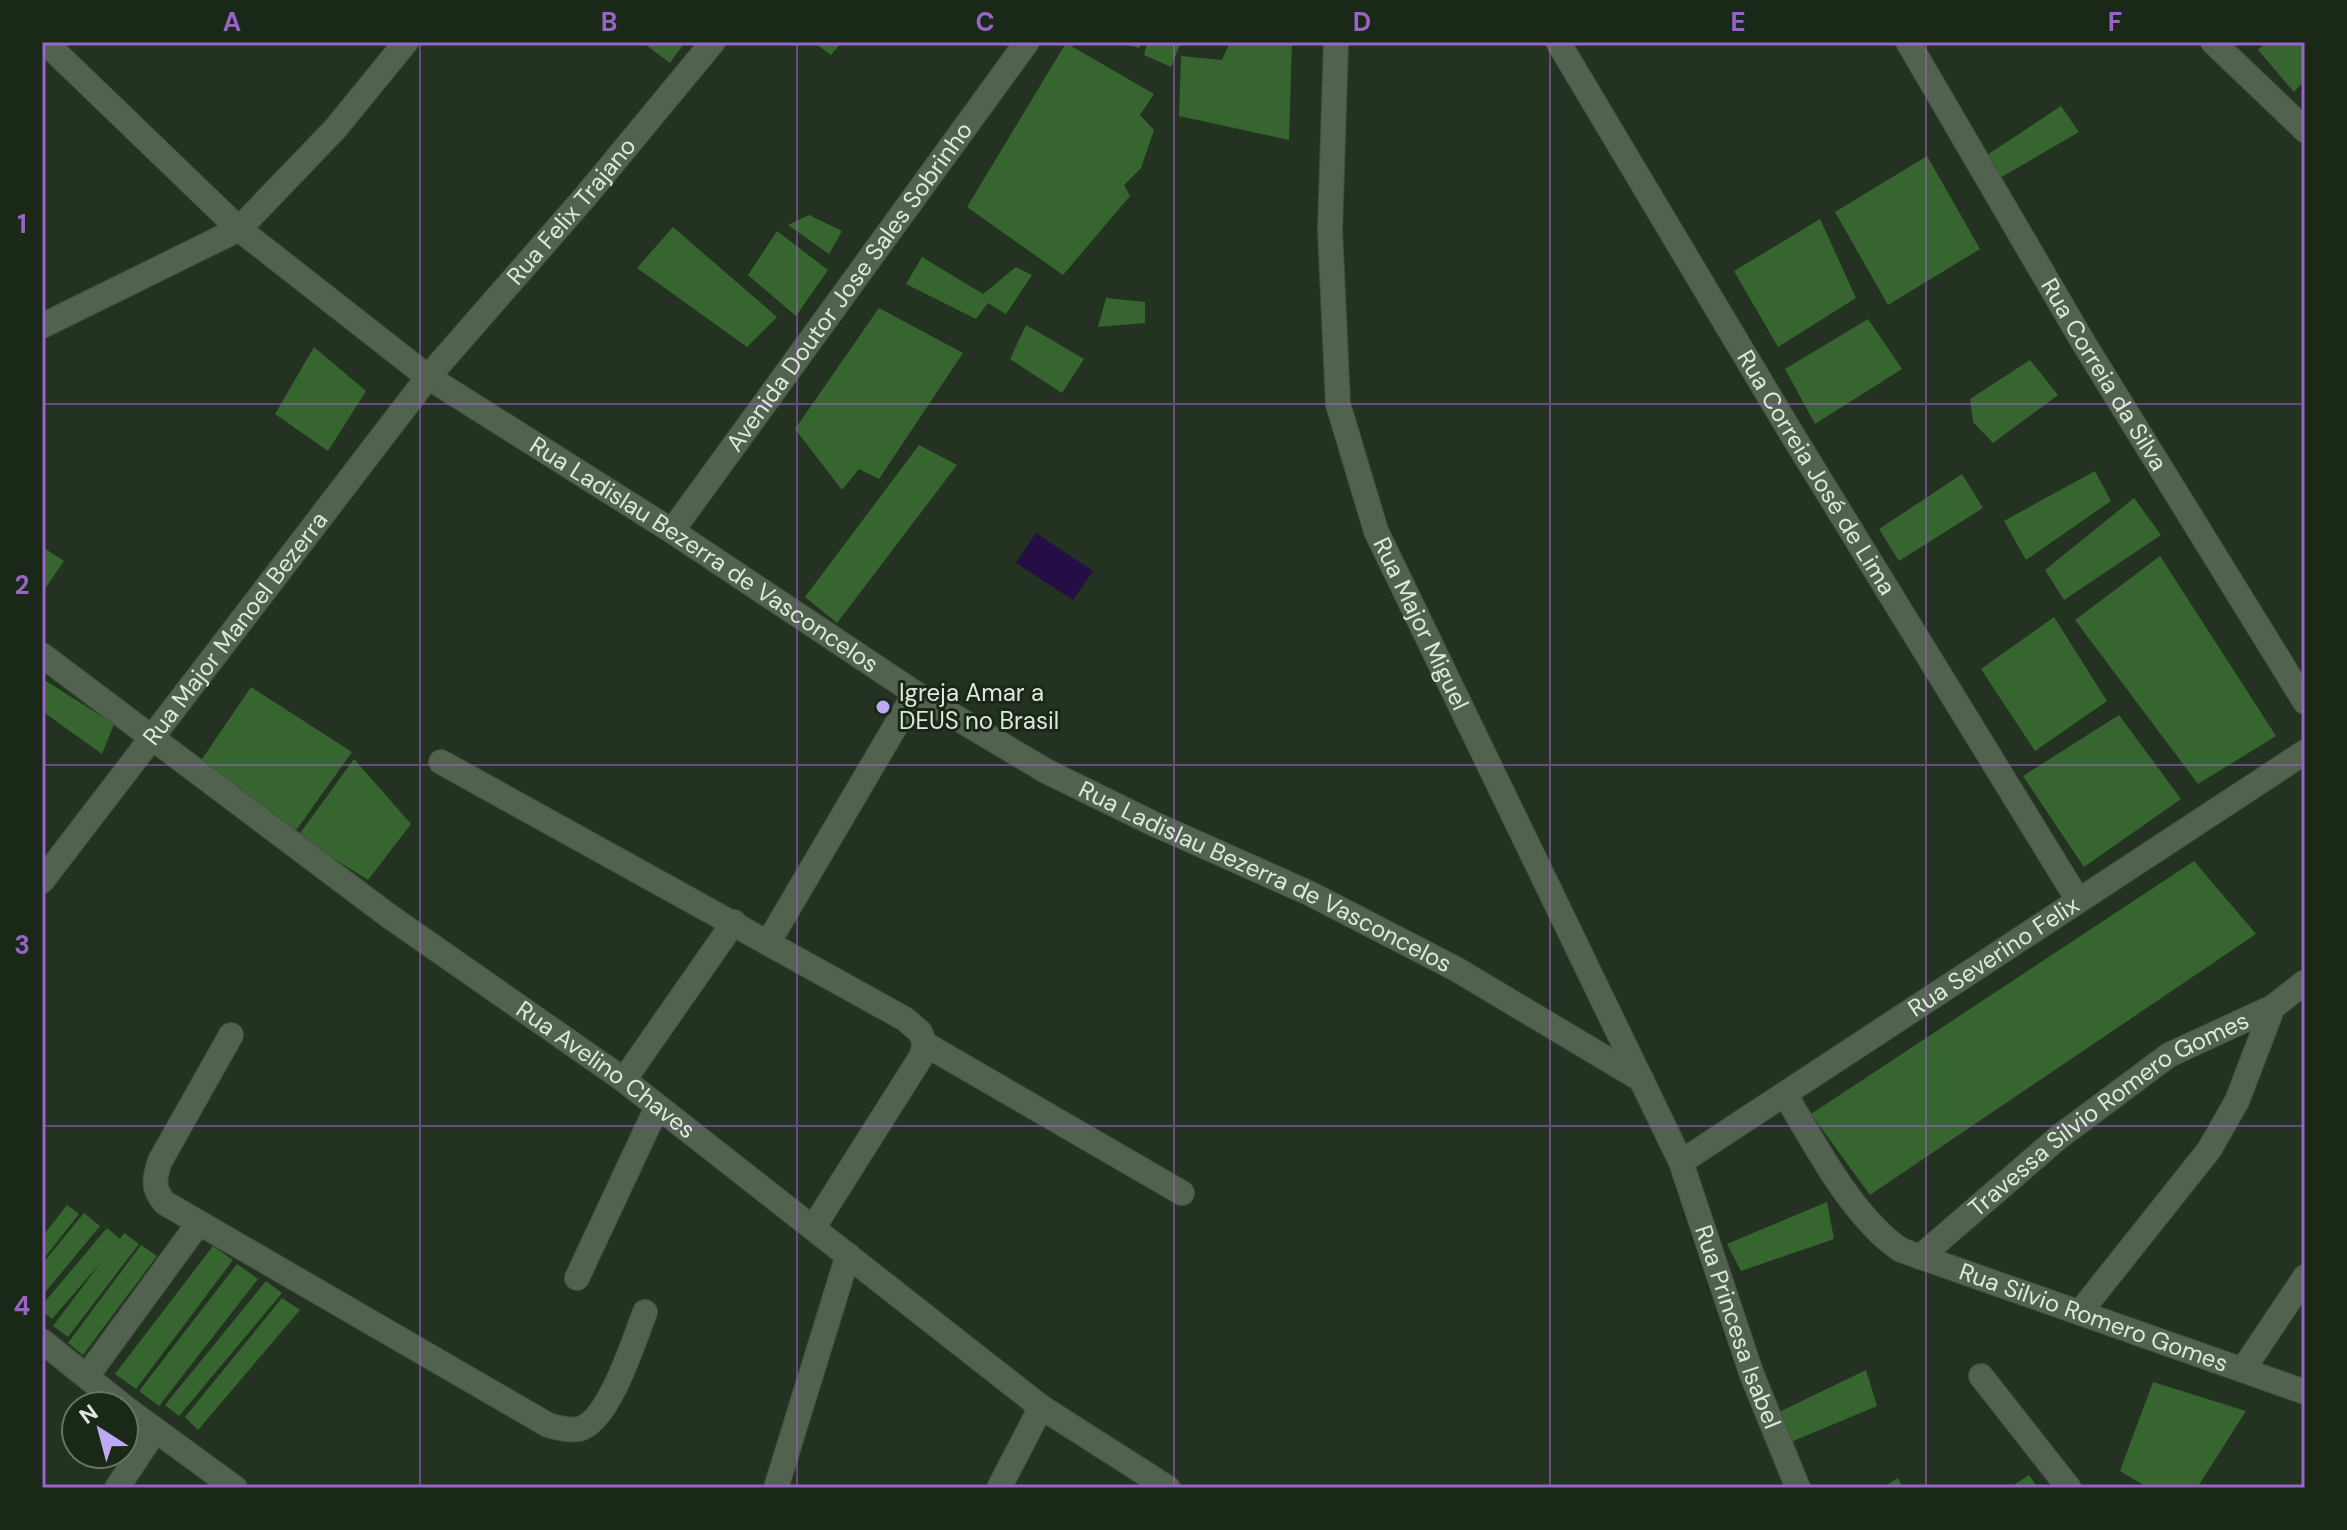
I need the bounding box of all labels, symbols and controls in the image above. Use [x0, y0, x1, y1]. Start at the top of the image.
text: A [223, 5, 241, 39]
text: B [601, 5, 617, 39]
text: C [975, 5, 995, 39]
text: D [1353, 5, 1371, 39]
text: E [1730, 5, 1746, 39]
text: F [2108, 5, 2122, 39]
street label: Avenida Doutor Jose Sales Sobrinho [719, 115, 979, 457]
street label: Rua Felix Trajano [500, 131, 643, 291]
text: 1 [17, 207, 27, 241]
street label: Rua Correia da Silva [2034, 272, 2175, 476]
street label: Rua Correia José de Lima [1730, 344, 1903, 601]
street label: Rua Ladislau Bezerra de Vasconcelos [524, 429, 885, 679]
street label: Rua Major Manoel Bezerra [136, 505, 334, 751]
street label: Rua Major Miguel [1366, 532, 1476, 715]
text: 2 [14, 568, 30, 602]
place label: Igreja Amar a DEUS no Brasil [899, 677, 1059, 736]
marker: Igreja Amar a DEUS no Brasil [874, 698, 892, 716]
street label: Rua Ladislau Bezerra de Vasconcelos [1074, 773, 1457, 979]
street label: Rua Severino Felix [1902, 889, 2085, 1024]
text: 3 [14, 928, 30, 962]
street label: Rua Avelino Chaves [510, 994, 702, 1145]
street label: Travessa Silvio Romero Gomes [1962, 1004, 2254, 1223]
street label: Rua Princesa Isabel [1688, 1221, 1788, 1433]
street label: Rua Silvio Romero Gomes [1955, 1256, 2232, 1379]
text: 4 [14, 1289, 30, 1323]
north arrow [60, 1390, 140, 1470]
text: N [74, 1398, 104, 1431]

